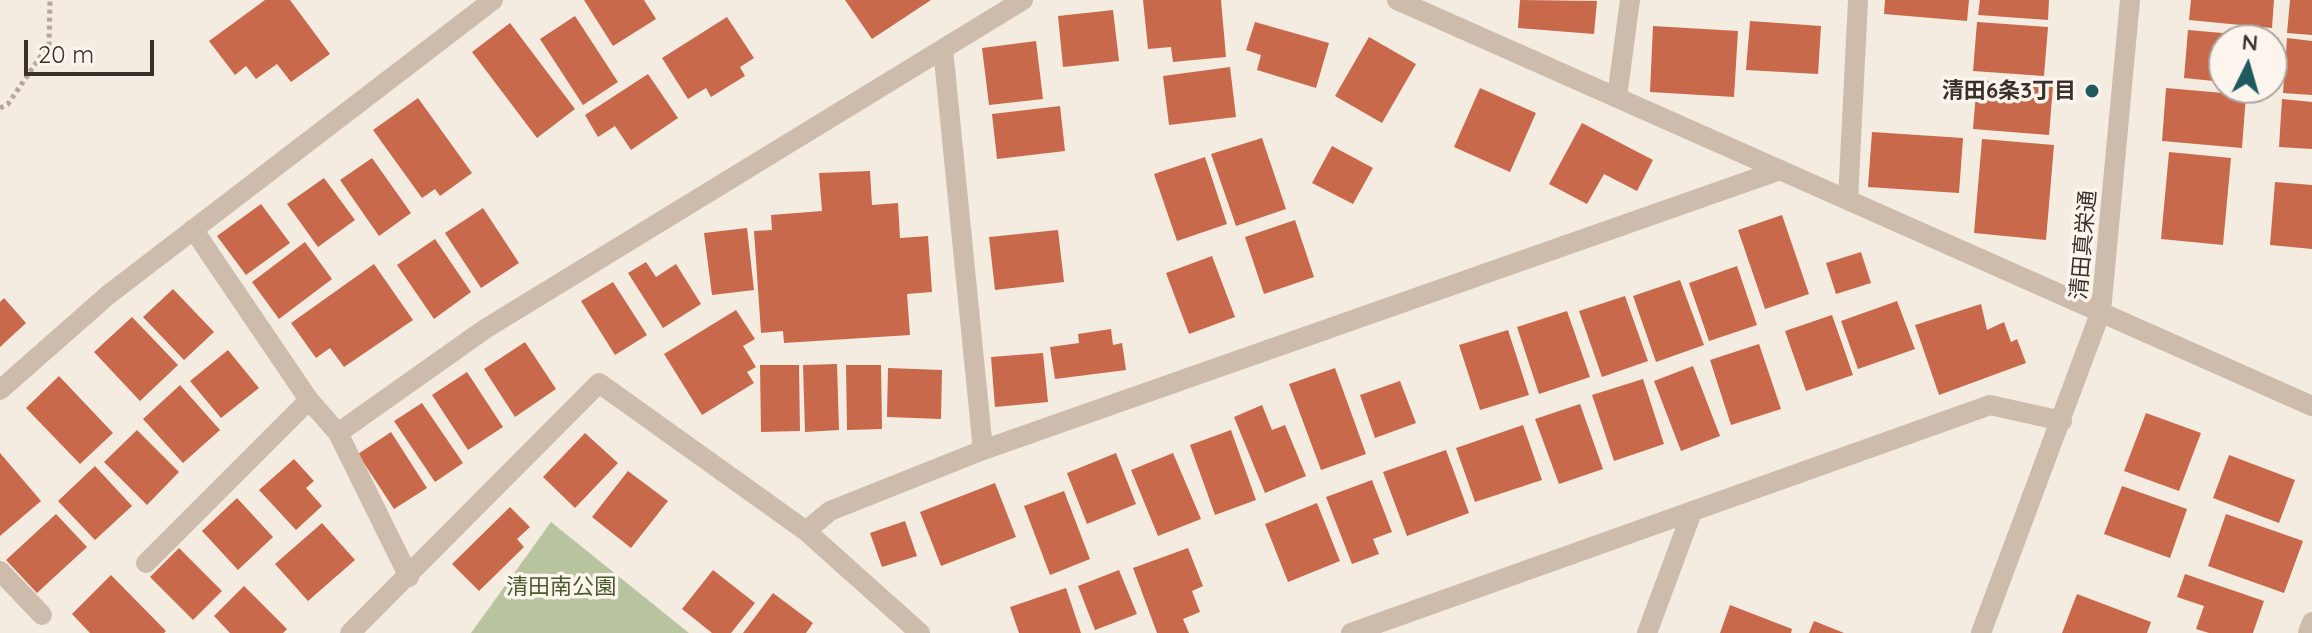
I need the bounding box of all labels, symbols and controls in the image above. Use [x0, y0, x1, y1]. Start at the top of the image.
scale bar [28, 24, 158, 74]
north arrow [2208, 24, 2288, 104]
text: N [2241, 27, 2259, 57]
text: 20 m [38, 39, 94, 69]
place label: 清田6条3丁目 [1942, 78, 2076, 104]
marker: 清田6条3丁目 [2083, 82, 2101, 100]
street label: 清田真栄通 [2066, 189, 2102, 301]
park label: 清田南公園 [506, 574, 616, 600]

